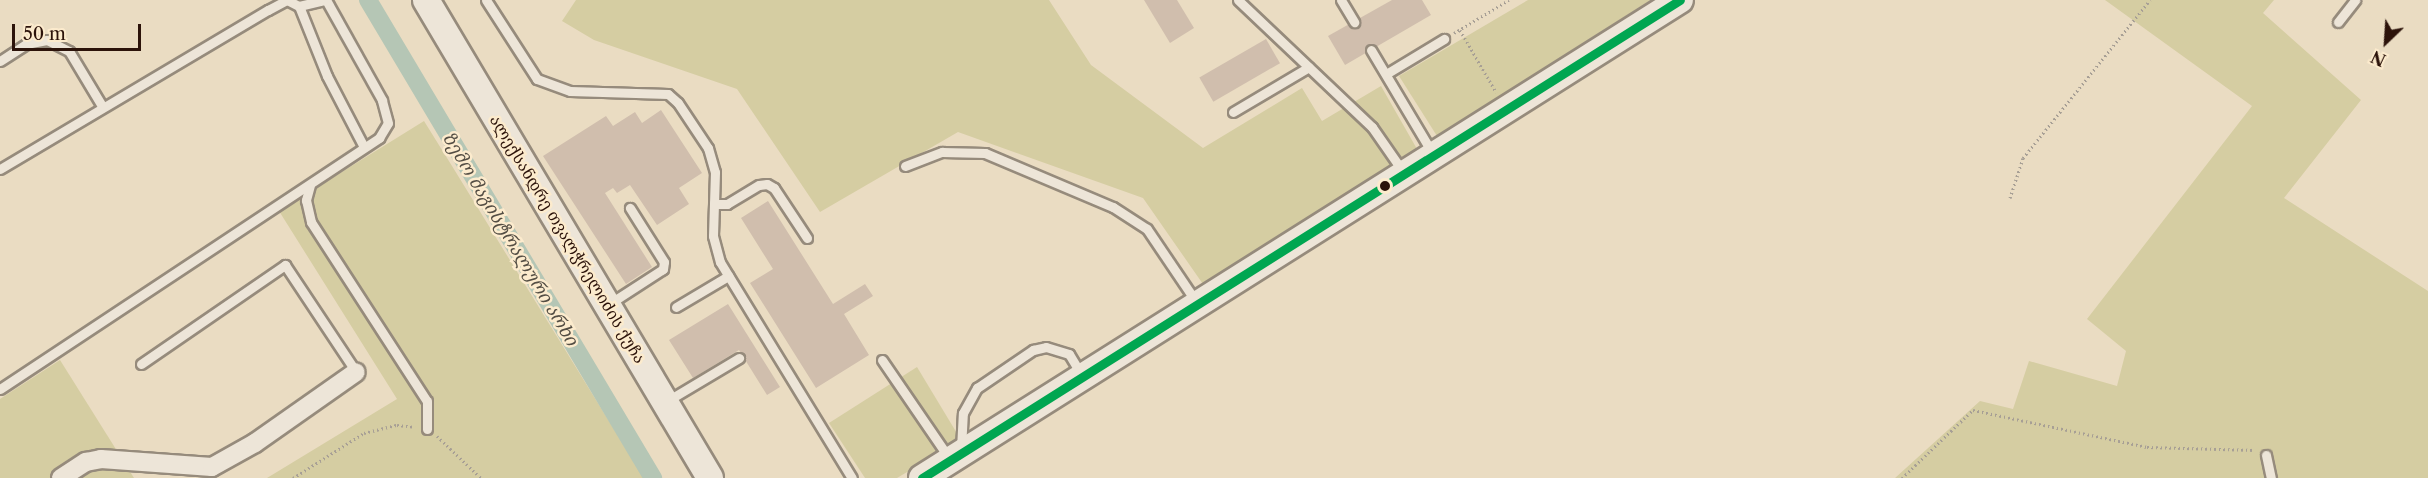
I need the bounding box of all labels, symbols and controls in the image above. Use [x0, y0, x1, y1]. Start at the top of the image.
scale bar [15, 12, 144, 50]
north arrow [2356, 12, 2416, 72]
text: 50 m [23, 23, 66, 45]
text: N [2368, 46, 2389, 70]
street label: ალექსანდრე თვალჭრელიძის ქუჩა [486, 111, 650, 367]
water label: ზემო მაგისტრალური არხი [438, 128, 582, 350]
unlabelled marker [1379, 180, 1391, 192]

